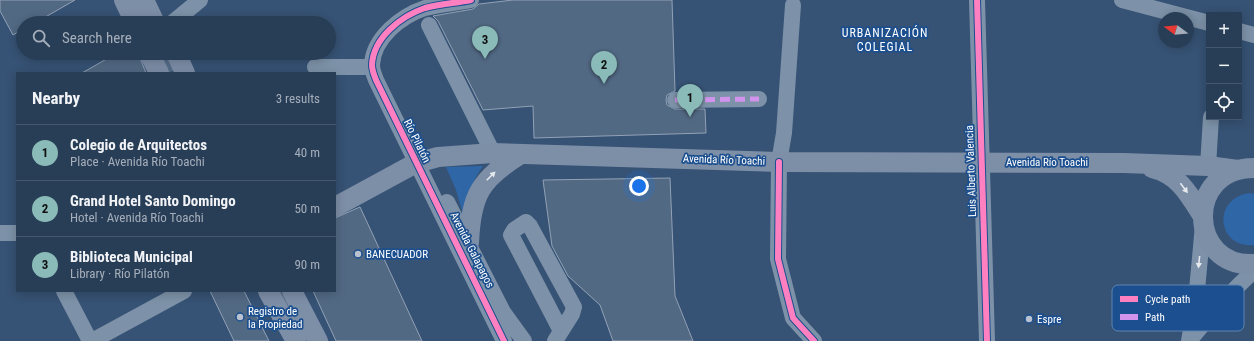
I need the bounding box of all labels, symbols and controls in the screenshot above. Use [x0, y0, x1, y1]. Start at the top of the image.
north arrow [1158, 12, 1194, 48]
map controls [1206, 12, 1242, 120]
button: + [1206, 12, 1242, 48]
search box [16, 16, 336, 60]
district label: URBANIZACIÓN COLEGIAL [842, 25, 928, 54]
pin: 3 [472, 26, 498, 59]
icon: search [30, 27, 52, 49]
text: Search here [62, 29, 132, 47]
button: − [1206, 48, 1242, 84]
pin: 2 [591, 51, 617, 84]
pin: 1 [677, 84, 703, 117]
button: locate [1206, 84, 1242, 120]
text: Nearby [32, 88, 80, 108]
text: 3 results [276, 91, 320, 106]
street label: Río Pilatón [401, 117, 433, 165]
street label: Luis Alberto Valencia [963, 125, 979, 217]
text: Colegio de Arquitectos [70, 136, 207, 154]
text: 1 [42, 145, 48, 160]
text: 40 m [294, 145, 320, 160]
street label: Avenida Río Toachi [683, 152, 765, 168]
text: Place · Avenida Río Toachi [70, 154, 205, 169]
street label: Avenida Río Toachi [1006, 156, 1088, 169]
one-way arrow [486, 171, 495, 181]
your location [629, 176, 649, 196]
one-way arrow [1180, 182, 1188, 193]
text: Grand Hotel Santo Domingo [70, 192, 236, 210]
text: 2 [42, 201, 48, 216]
text: 50 m [294, 201, 320, 216]
text: Hotel · Avenida Río Toachi [70, 210, 204, 225]
street label: Avenida Galapagos [447, 210, 497, 290]
text: Biblioteca Municipal [70, 248, 193, 266]
place label: BANECUADOR [366, 248, 428, 261]
marker: BANECUADOR [353, 249, 363, 259]
one-way arrow [1196, 256, 1203, 268]
text: 3 [42, 257, 48, 272]
text: 90 m [294, 257, 320, 272]
text: Library · Río Pilatón [70, 266, 170, 281]
legend [1112, 285, 1244, 331]
text: Cycle path [1145, 293, 1190, 306]
place label: Registro de la Propiedad [248, 305, 302, 331]
text: Path [1145, 311, 1165, 324]
marker: Registro de la Propiedad [235, 312, 245, 322]
place label: Espre [1037, 313, 1061, 326]
marker: Espre [1024, 314, 1034, 324]

